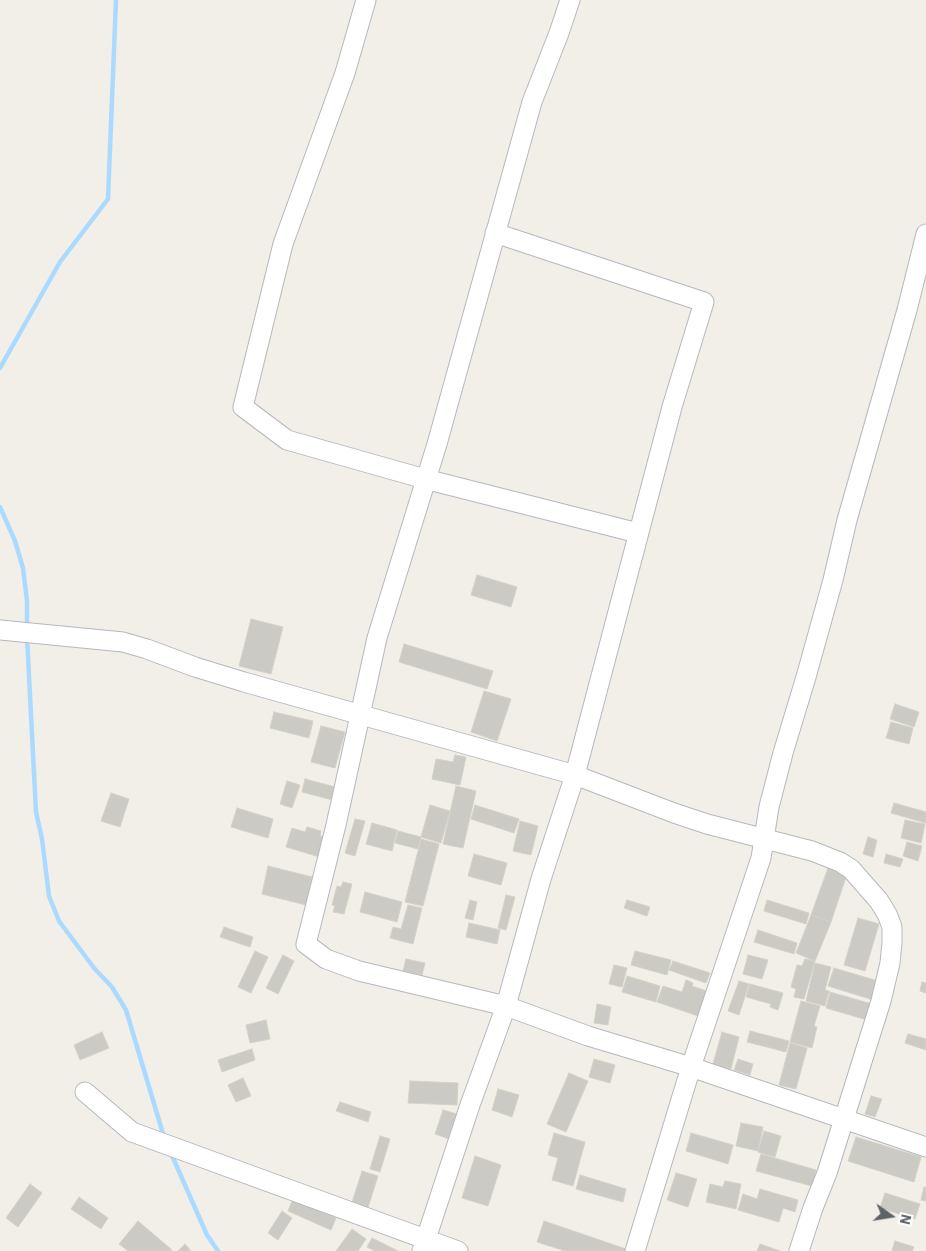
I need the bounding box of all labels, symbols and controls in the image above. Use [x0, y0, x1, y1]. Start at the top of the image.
north arrow [866, 1191, 916, 1241]
text: N [896, 1212, 916, 1226]

